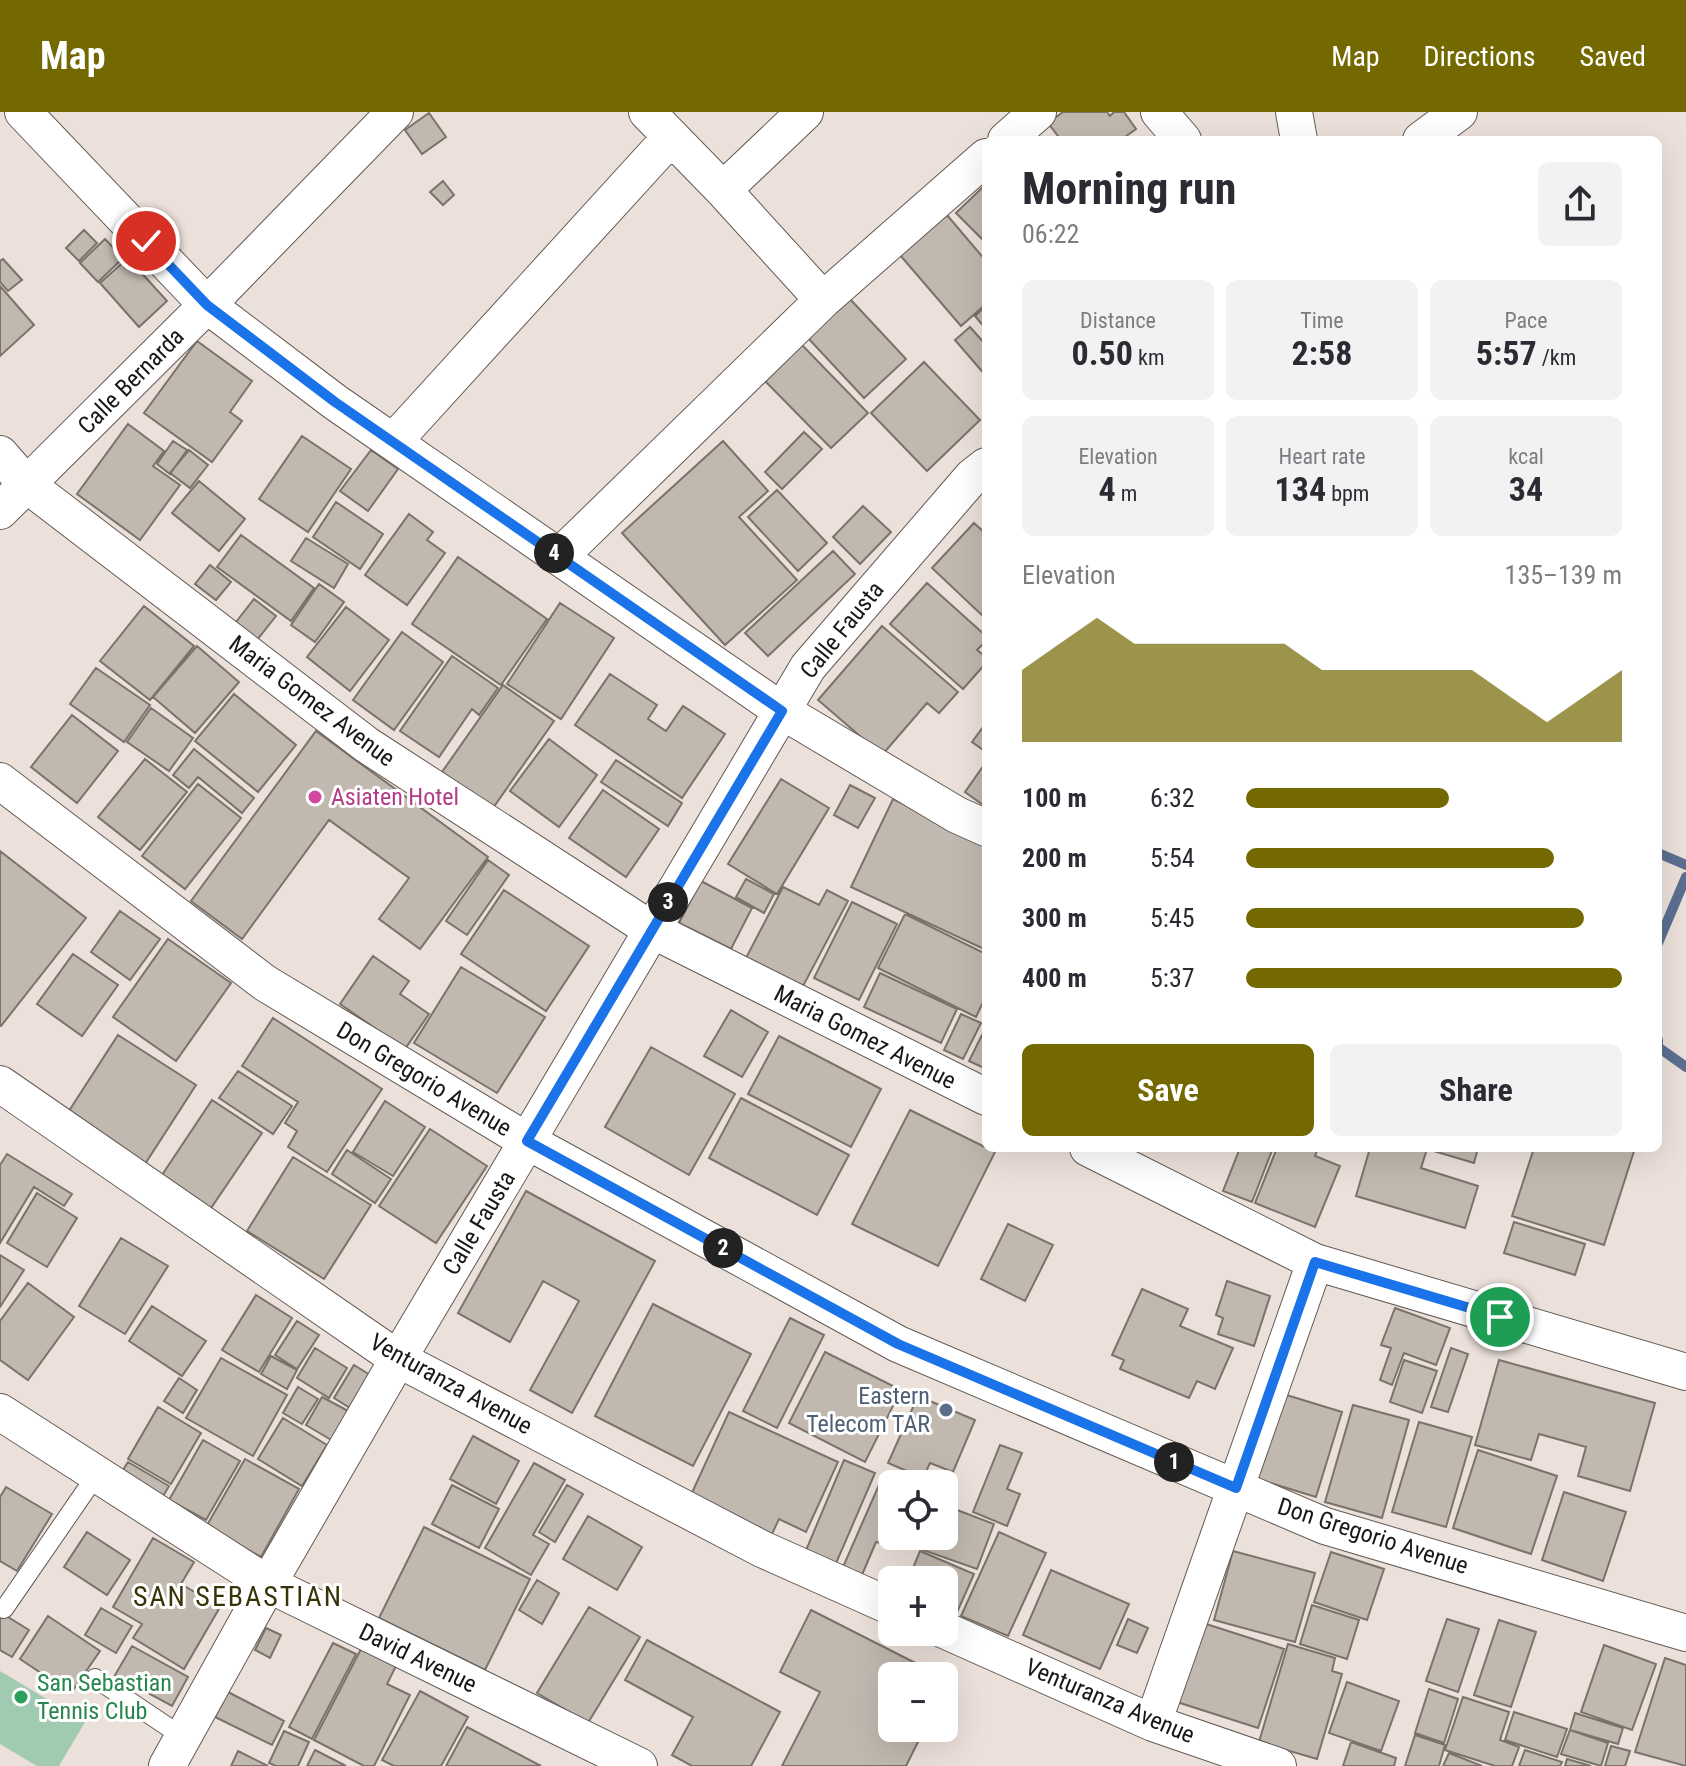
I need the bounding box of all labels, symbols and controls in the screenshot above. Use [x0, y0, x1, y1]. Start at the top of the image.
text: Map [40, 34, 106, 78]
text: Map [1331, 40, 1380, 73]
text: Directions [1424, 40, 1535, 73]
text: Saved [1579, 40, 1646, 73]
button: share [1538, 162, 1622, 246]
text: Morning run [1022, 163, 1236, 215]
pin [112, 207, 180, 275]
icon: check [124, 219, 168, 263]
text: 06:22 [1022, 219, 1079, 249]
text: Distance [1080, 308, 1156, 333]
text: Time [1300, 308, 1344, 333]
text: Pace [1504, 308, 1548, 333]
street label: Calle Bernarda [72, 322, 190, 440]
text: 0.50 [1072, 333, 1133, 373]
text: 2:58 [1292, 333, 1352, 373]
text: 5:57 [1476, 333, 1537, 373]
text: km [1133, 345, 1164, 370]
text: /km [1537, 345, 1576, 370]
text: Elevation [1078, 444, 1158, 469]
text: Heart rate [1279, 444, 1365, 469]
text: kcal [1508, 444, 1544, 469]
text: 4 [1099, 469, 1116, 509]
text: 134 [1275, 469, 1326, 509]
text: 34 [1509, 469, 1543, 509]
text: m [1116, 481, 1137, 506]
text: bpm [1326, 481, 1369, 506]
pin: 4 [534, 533, 574, 573]
text: 4 [548, 540, 560, 565]
text: Elevation [1022, 560, 1116, 590]
text: 135–139 m [1505, 560, 1622, 590]
street label: Calle Fausta [794, 576, 890, 684]
street label: Maria Gomez Avenue [224, 630, 400, 772]
place label: Asiaten Hotel [331, 783, 459, 811]
text: 100 m [1022, 783, 1087, 813]
text: 6:32 [1150, 783, 1195, 813]
marker: Asiaten Hotel [306, 788, 324, 806]
text: 200 m [1022, 843, 1087, 873]
text: 5:54 [1150, 843, 1195, 873]
pin: 3 [648, 882, 688, 922]
text: 3 [662, 889, 674, 914]
text: 300 m [1022, 903, 1087, 933]
text: 5:45 [1150, 903, 1195, 933]
text: 400 m [1022, 963, 1087, 993]
text: 5:37 [1150, 963, 1195, 993]
street label: Maria Gomez Avenue [769, 979, 961, 1095]
street label: Don Gregorio Avenue [332, 1016, 516, 1142]
button: Save [1022, 1044, 1314, 1136]
button: Share [1330, 1044, 1622, 1136]
street label: Calle Fausta [437, 1166, 521, 1280]
pin: 2 [703, 1228, 743, 1268]
text: 2 [717, 1235, 729, 1260]
pin [1466, 1283, 1534, 1351]
icon: arrive [1478, 1295, 1522, 1339]
street label: Venturanza Avenue [365, 1328, 537, 1440]
place label: Eastern Telecom TAR [806, 1382, 930, 1438]
marker: Eastern Telecom TAR [937, 1401, 955, 1419]
pin: 1 [1154, 1442, 1194, 1482]
text: 1 [1168, 1449, 1180, 1474]
map controls [878, 1470, 958, 1742]
button: locate [878, 1470, 958, 1550]
street label: Don Gregorio Avenue [1274, 1492, 1472, 1580]
button: + [878, 1566, 958, 1646]
district label: SAN SEBASTIAN [133, 1580, 343, 1613]
street label: David Avenue [355, 1618, 481, 1698]
street label: Venturanza Avenue [1021, 1653, 1199, 1749]
button: − [878, 1662, 958, 1742]
place label: San Sebastian Tennis Club [37, 1669, 172, 1725]
marker: San Sebastian Tennis Club [12, 1688, 30, 1706]

